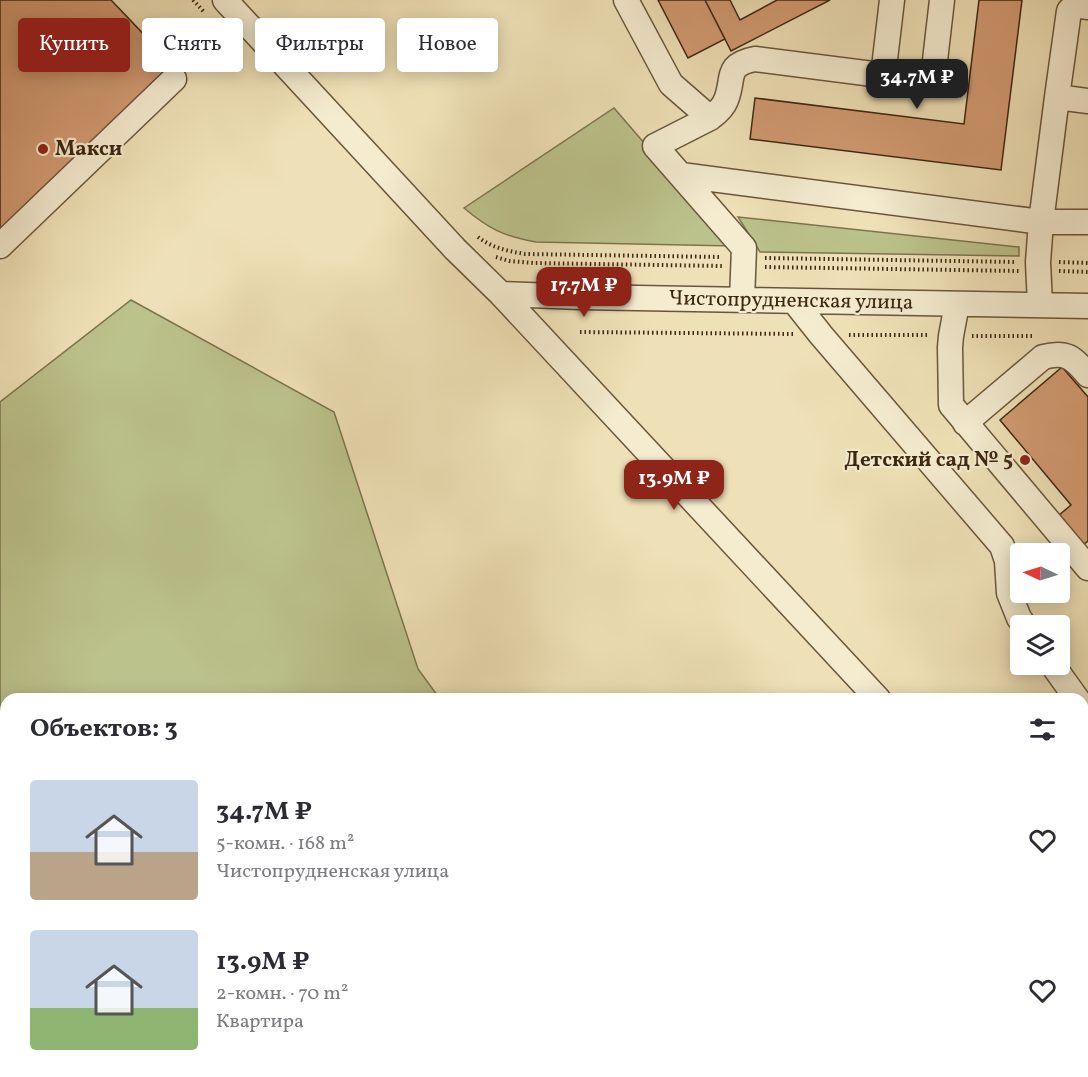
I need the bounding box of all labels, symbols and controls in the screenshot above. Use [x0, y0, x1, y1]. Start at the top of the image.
chip: Купить [18, 18, 130, 72]
chip: Снять [142, 18, 243, 72]
chip: Фильтры [255, 18, 385, 72]
chip: Новое [397, 18, 498, 72]
pin: 34.7M ₽ [862, 59, 972, 110]
text: 34.7M ₽ [880, 64, 954, 92]
place label: Макси [55, 135, 122, 164]
marker: Макси [36, 142, 50, 156]
pin: 17.7M ₽ [529, 267, 639, 318]
text: 17.7M ₽ [550, 272, 618, 300]
street label: Чистопрудненская улица [668, 284, 914, 318]
place label: Детский сад № 5 [844, 446, 1013, 475]
marker: Детский сад № 5 [1018, 453, 1032, 467]
pin: 13.9M ₽ [619, 460, 729, 511]
text: 13.9M ₽ [638, 465, 710, 493]
north arrow [1010, 543, 1070, 603]
map controls [1010, 543, 1070, 675]
button: layers [1010, 615, 1070, 675]
text: Объектов: 3 [30, 711, 178, 747]
icon: filters [1026, 713, 1059, 746]
text: 34.7M ₽ [216, 794, 312, 830]
icon: home [78, 804, 150, 876]
icon: heart [1026, 824, 1059, 857]
text: 5-комн. · 168 m² [216, 830, 354, 858]
text: Чистопрудненская улица [216, 858, 449, 886]
text: 13.9M ₽ [216, 944, 310, 980]
icon: home [78, 954, 150, 1026]
icon: heart [1026, 974, 1059, 1007]
text: 2-комн. · 70 m² [216, 980, 348, 1008]
text: Квартира [216, 1008, 304, 1036]

